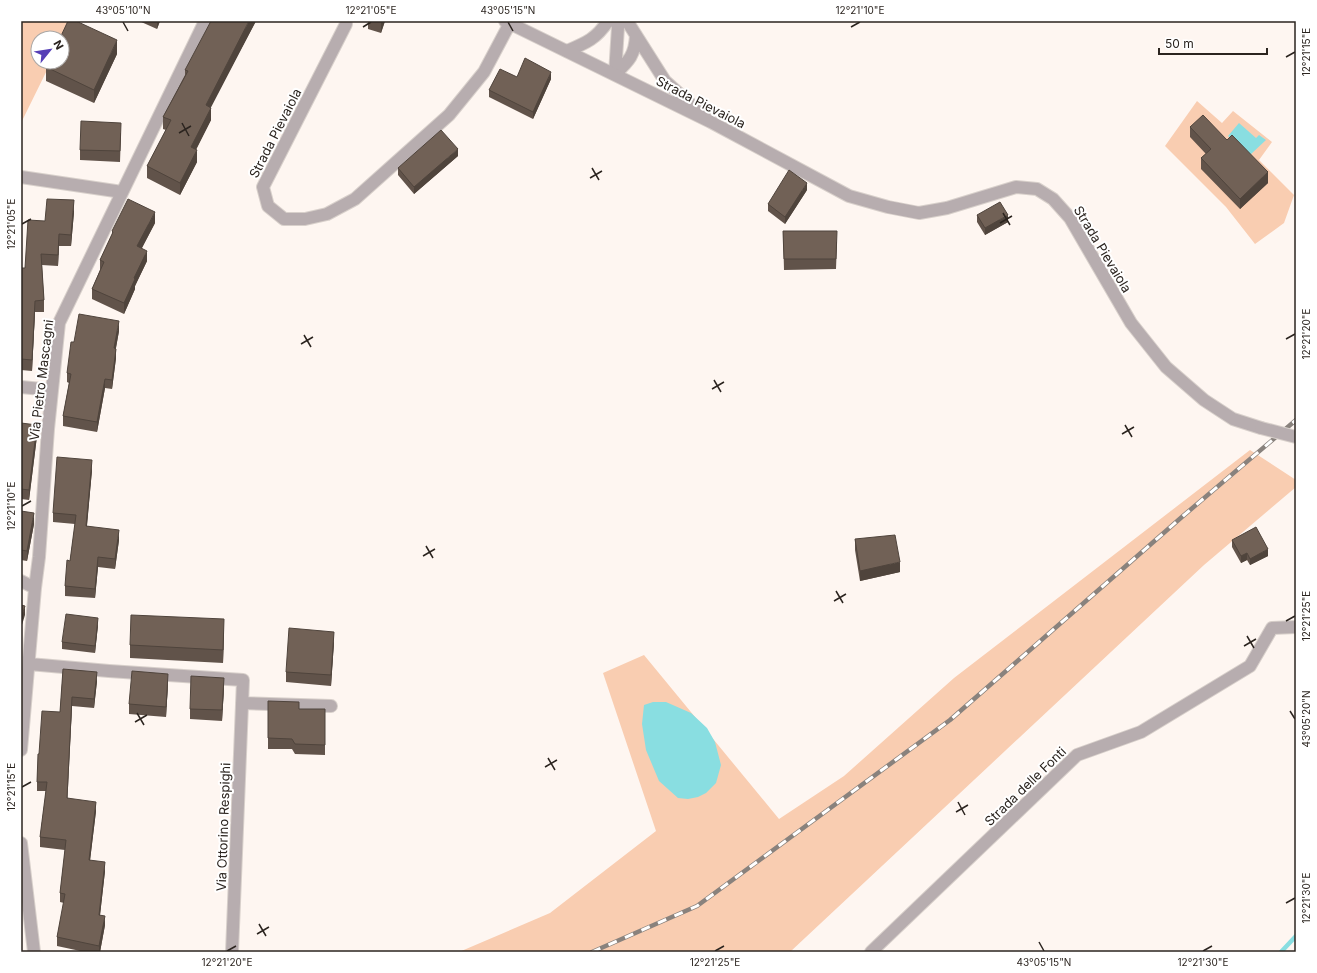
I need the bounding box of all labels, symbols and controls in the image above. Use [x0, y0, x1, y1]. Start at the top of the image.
text: 43°05'10"N [96, 4, 151, 16]
text: 12°21'05"E [346, 4, 396, 16]
text: 43°05'15"N [481, 4, 535, 16]
text: 12°21'10"E [836, 4, 884, 16]
text: 12°21'15"E [1300, 28, 1312, 76]
north arrow [30, 30, 70, 70]
scale bar [1159, 30, 1267, 56]
text: 50 m [1165, 36, 1194, 51]
text: N [51, 38, 67, 52]
street label: Strada Pievaiola [654, 73, 748, 131]
street label: Strada Pievaiola [246, 86, 304, 180]
text: 12°21'05"E [5, 199, 17, 249]
street label: Strada Pievaiola [1071, 203, 1135, 295]
text: 12°21'20"E [1300, 309, 1312, 359]
street label: Via Pietro Mascagni [26, 318, 56, 442]
text: 12°21'10"E [5, 482, 17, 530]
text: 12°21'25"E [1300, 591, 1312, 641]
text: 43°05'20"N [1300, 690, 1312, 748]
street label: Strada delle Fonti [981, 743, 1069, 829]
street label: Via Ottorino Respighi [213, 762, 233, 892]
text: 12°21'15"E [5, 763, 17, 811]
text: 12°21'30"E [1300, 872, 1312, 924]
text: 12°21'20"E [202, 956, 252, 968]
text: 12°21'25"E [690, 956, 740, 968]
text: 43°05'15"N [1017, 956, 1071, 968]
text: 12°21'30"E [1177, 956, 1229, 968]

